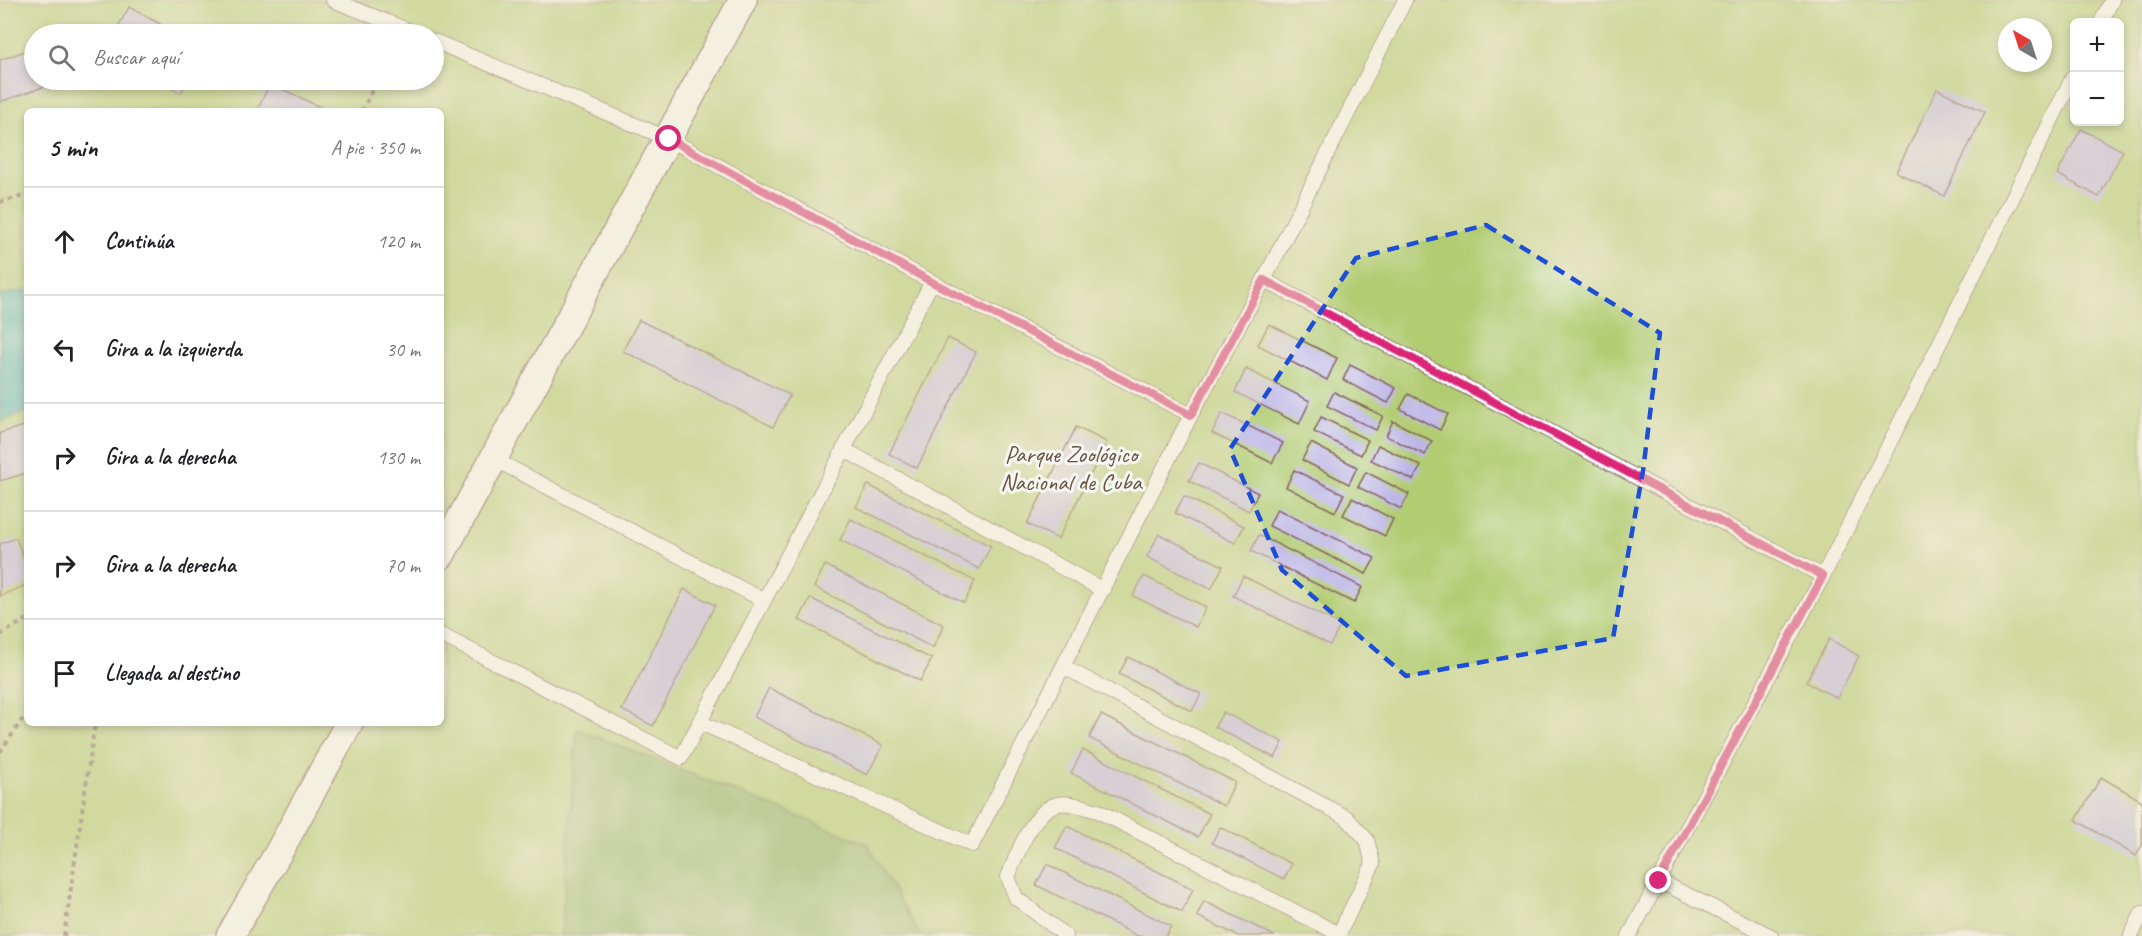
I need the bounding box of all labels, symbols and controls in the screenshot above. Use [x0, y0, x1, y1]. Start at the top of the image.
north arrow [1998, 18, 2052, 72]
map controls [2070, 18, 2124, 126]
button: + [2070, 18, 2124, 72]
search box [24, 24, 444, 90]
icon: search [45, 41, 78, 74]
text: Buscar aquí [93, 43, 179, 71]
button: − [2070, 72, 2124, 126]
route start [655, 125, 681, 151]
text: 5 min [48, 131, 97, 164]
text: A pie · 350 m [331, 135, 420, 160]
icon: ahead [48, 225, 81, 258]
text: Continúa [105, 227, 173, 255]
text: 120 m [377, 229, 420, 254]
icon: left [48, 333, 81, 366]
text: Gira a la izquierda [105, 335, 242, 363]
text: 30 m [386, 337, 420, 362]
park label: Parque Zoológico Nacional de Cuba [1000, 439, 1143, 497]
icon: right [48, 441, 81, 474]
text: Gira a la derecha [105, 443, 236, 471]
text: 130 m [377, 445, 420, 470]
icon: right [48, 549, 81, 582]
text: Gira a la derecha [105, 551, 236, 579]
text: 70 m [386, 553, 420, 578]
icon: arrive [48, 657, 81, 690]
text: Llegada al destino [105, 659, 239, 687]
route end [1645, 867, 1671, 893]

